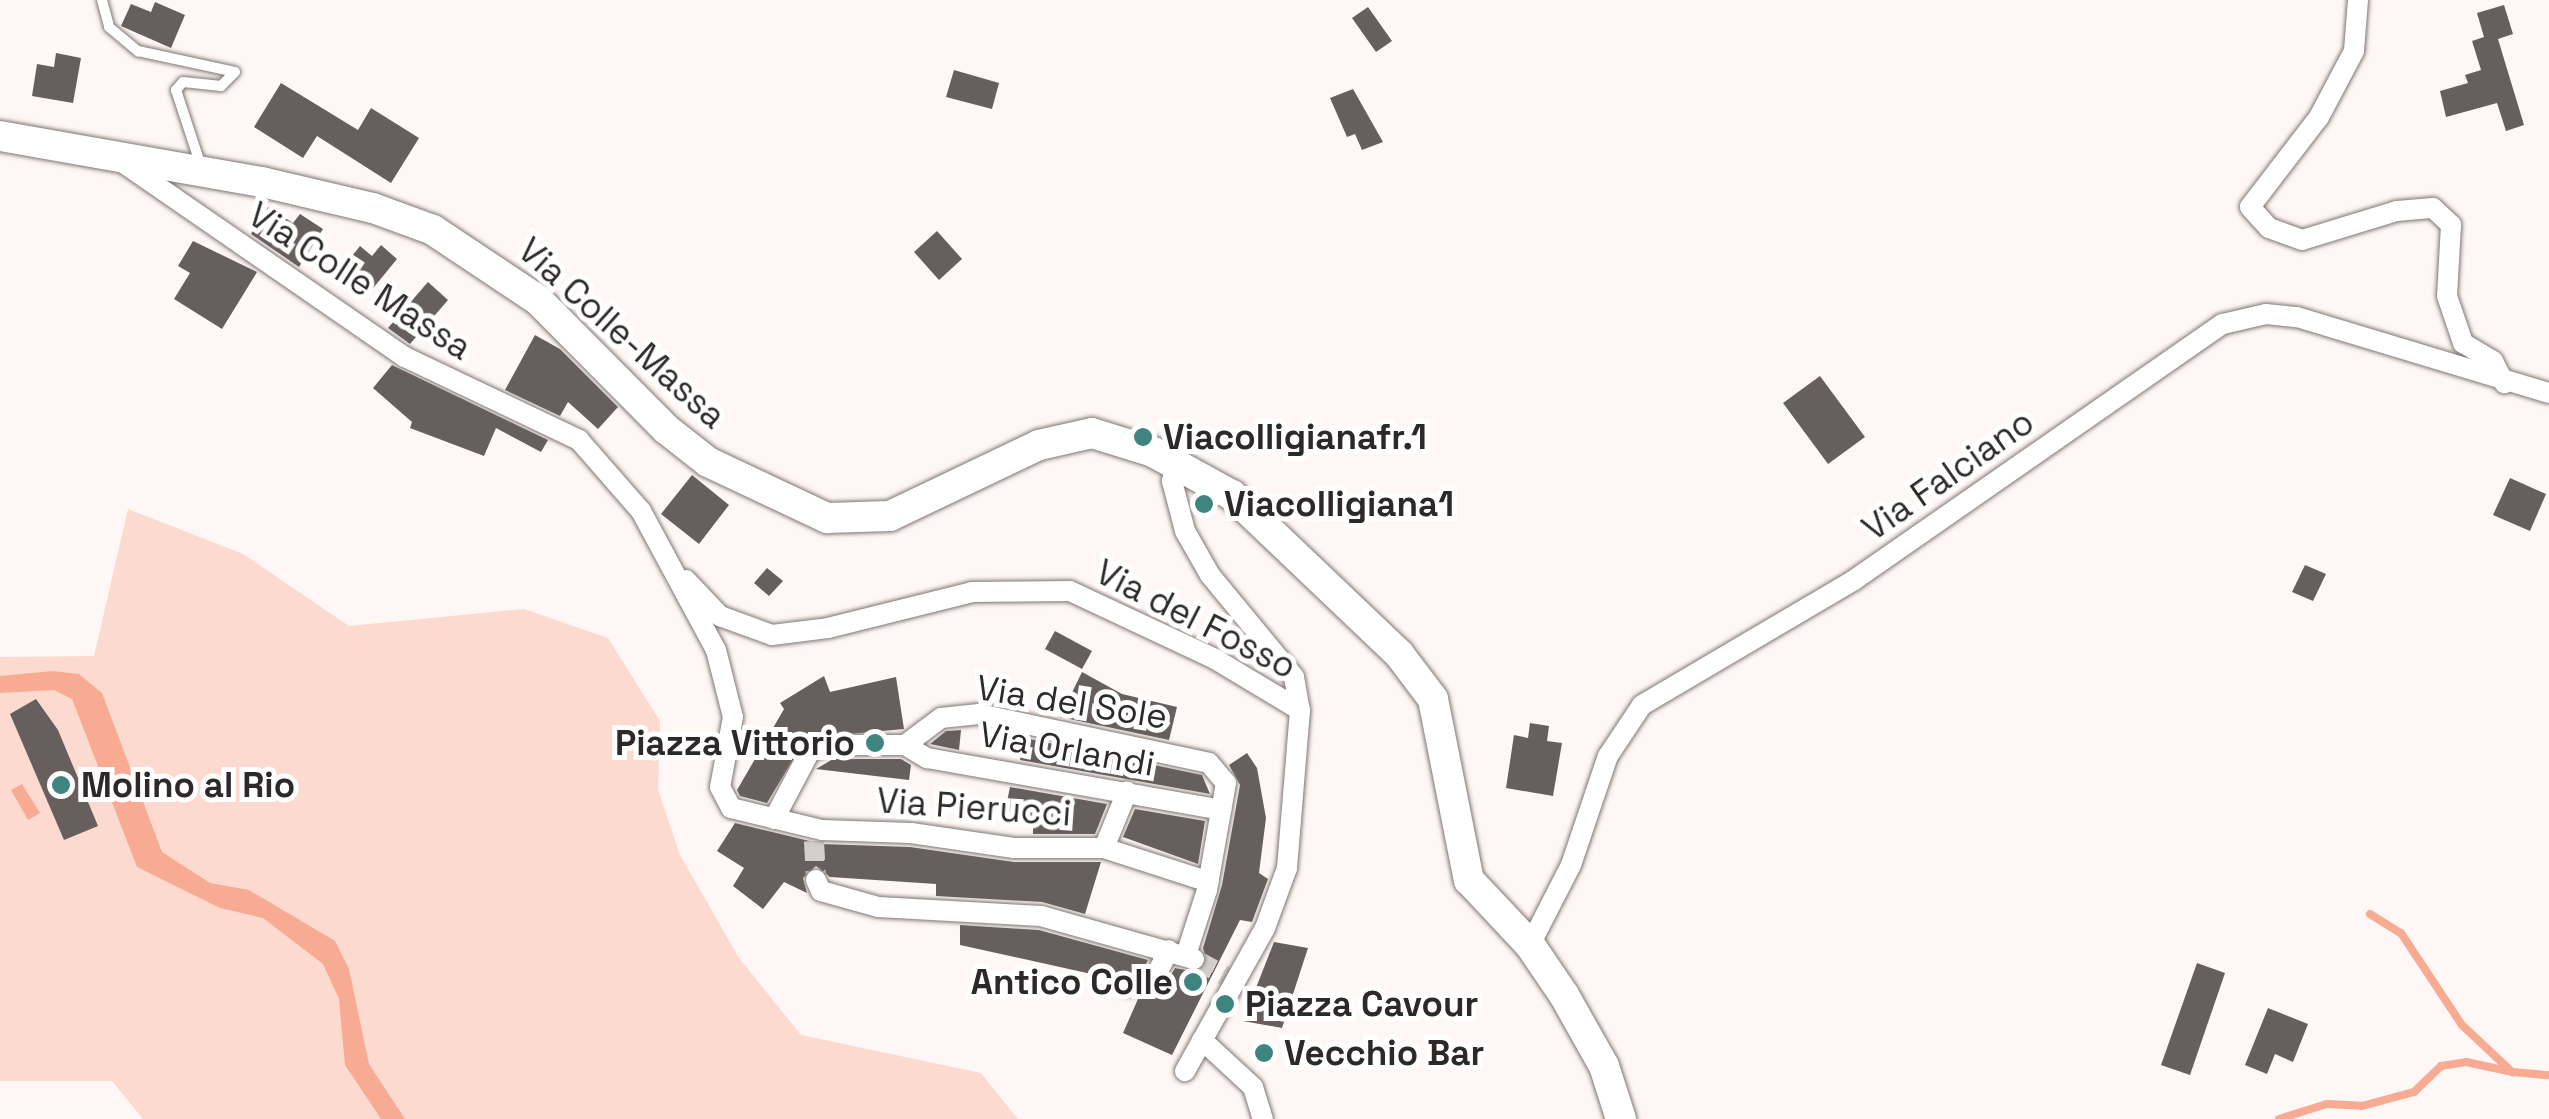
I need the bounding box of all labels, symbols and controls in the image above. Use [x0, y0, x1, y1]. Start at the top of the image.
street label: Via Colle Massa [241, 193, 479, 369]
street label: Via Colle-Massa [510, 229, 734, 437]
street label: Via Falciano [1854, 401, 2042, 549]
place label: Viacolligianafr.1 [1163, 416, 1427, 458]
marker: Viacolligianafr.1 [1132, 426, 1154, 448]
place label: Viacolligiana1 [1224, 483, 1454, 525]
marker: Viacolligiana1 [1193, 493, 1215, 515]
street label: Via del Fosso [1089, 551, 1303, 687]
street label: Via del Sole [974, 666, 1170, 738]
street label: Via Orlandi [976, 713, 1158, 785]
place label: Piazza Vittorio [615, 722, 855, 764]
marker: Piazza Vittorio [864, 732, 886, 754]
place label: Molino al Rio [81, 764, 295, 806]
marker: Molino al Rio [50, 774, 72, 796]
street label: Via Pierucci [875, 779, 1073, 835]
place label: Antico Colle [971, 961, 1173, 1003]
marker: Antico Colle [1182, 971, 1204, 993]
place label: Piazza Cavour [1245, 983, 1478, 1025]
marker: Piazza Cavour [1214, 993, 1236, 1015]
place label: Vecchio Bar [1284, 1032, 1484, 1074]
marker: Vecchio Bar [1253, 1042, 1275, 1064]

